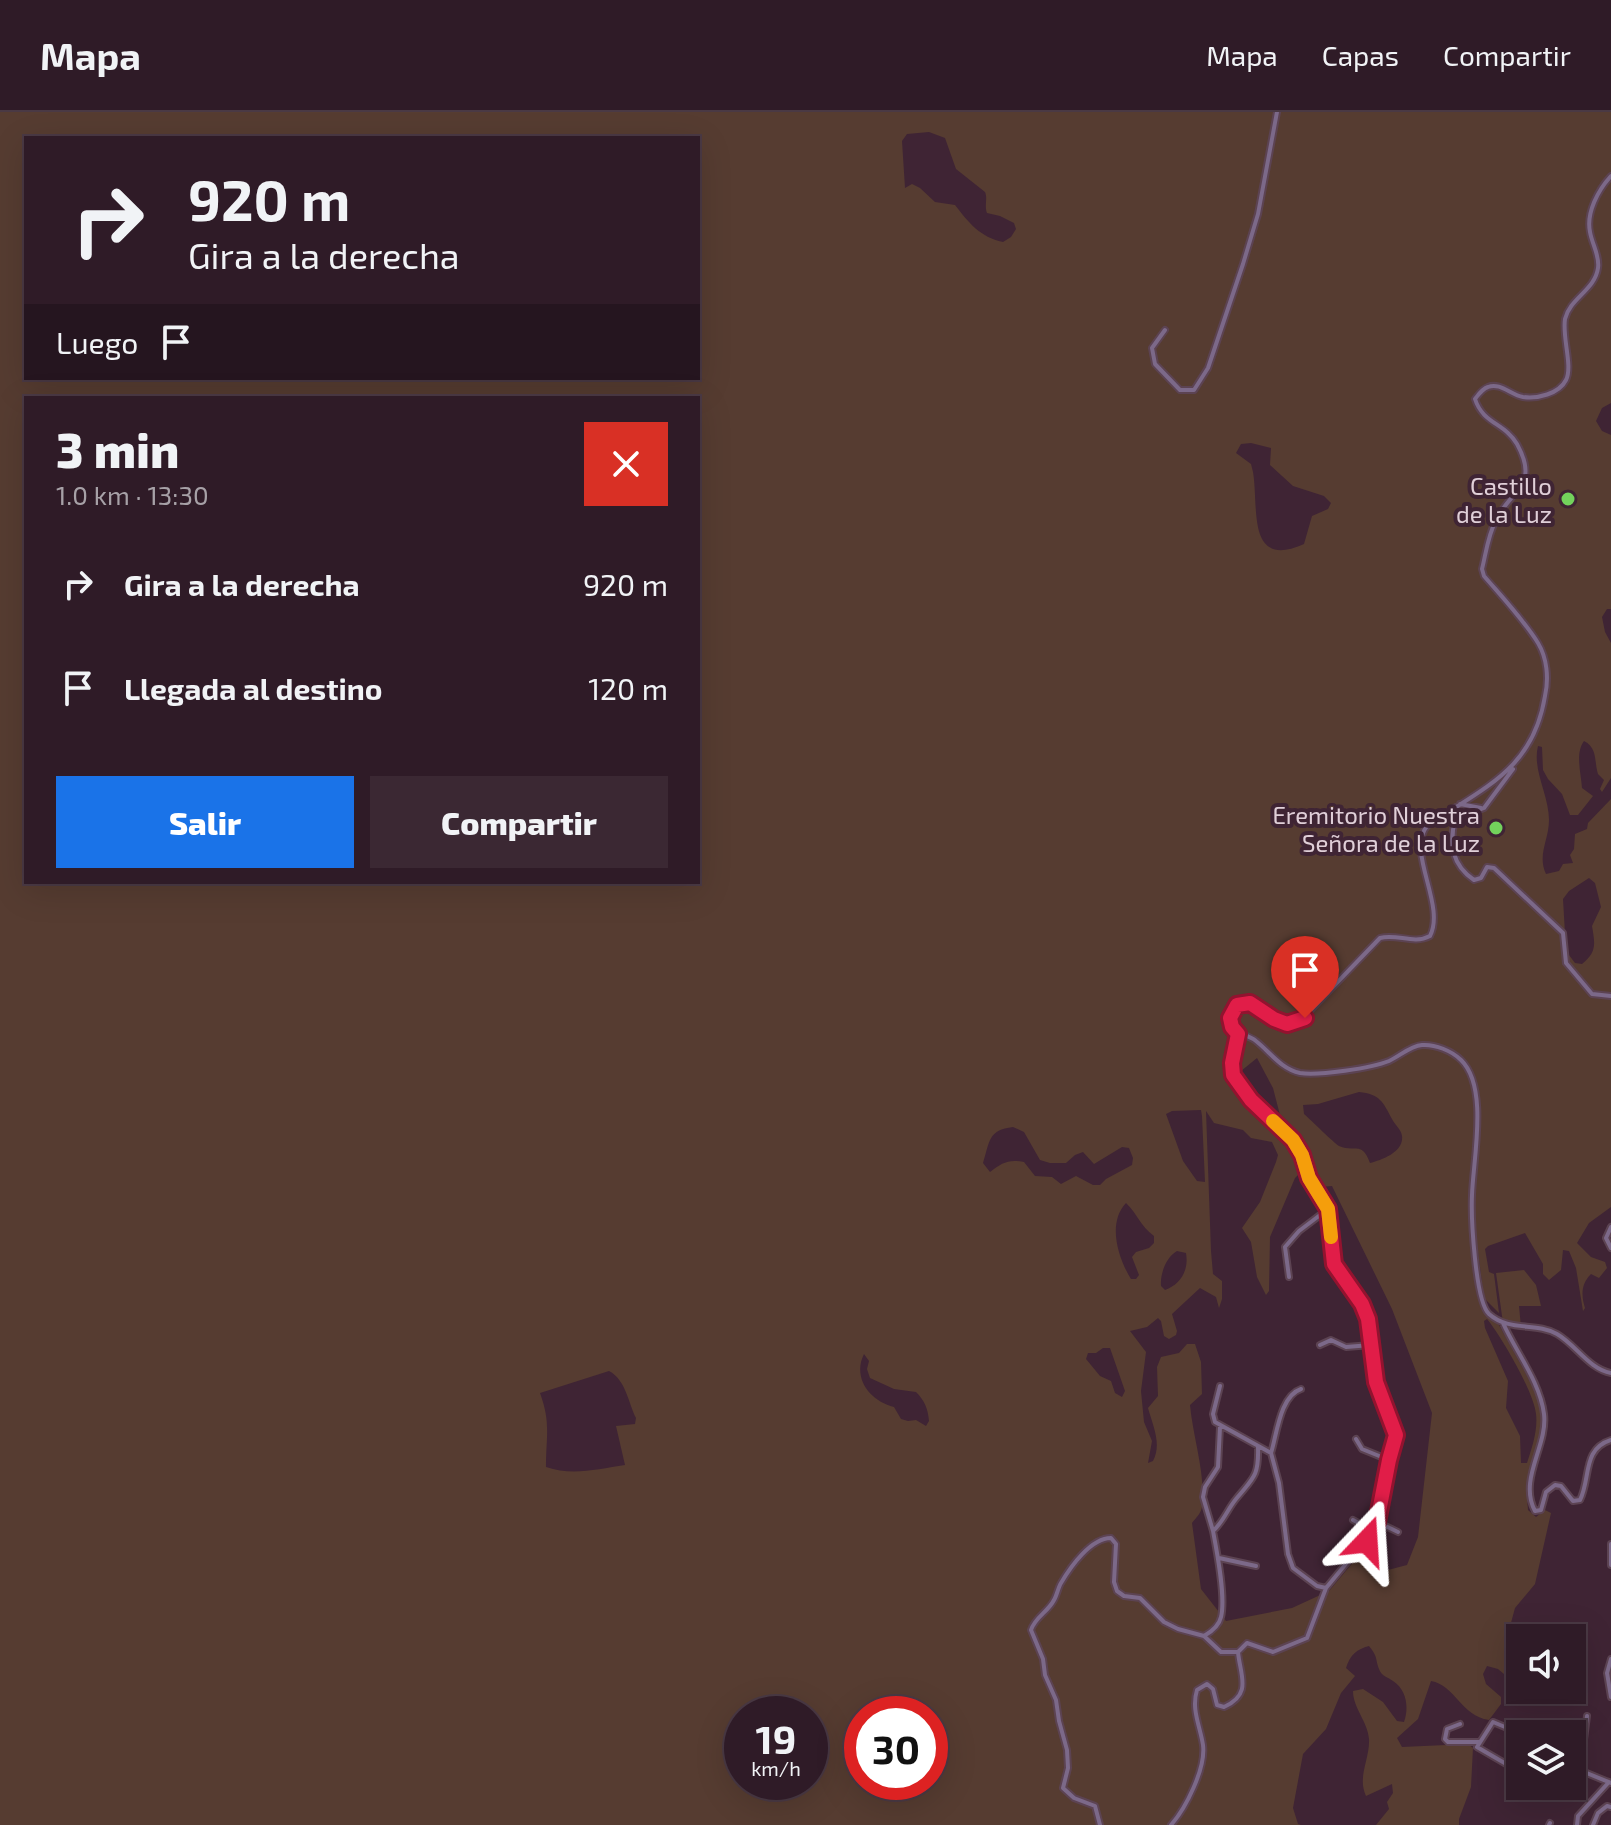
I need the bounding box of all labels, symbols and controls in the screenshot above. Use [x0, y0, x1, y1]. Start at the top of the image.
text: Mapa [40, 32, 141, 78]
text: Mapa [1206, 38, 1278, 72]
text: Capas [1322, 38, 1399, 72]
text: Compartir [1443, 38, 1571, 72]
text: 920 m [188, 165, 350, 232]
icon: right [56, 168, 160, 272]
text: Gira a la derecha [188, 233, 460, 276]
icon: arrive [154, 320, 198, 364]
text: Luego [56, 324, 138, 360]
text: 3 min [56, 420, 179, 478]
button: close [584, 422, 668, 506]
place label: Castillo de la Luz [1456, 471, 1552, 528]
text: 1.0 km · 13:30 [56, 479, 209, 510]
marker: Castillo de la Luz [1559, 490, 1577, 508]
icon: right [56, 562, 100, 606]
text: Gira a la derecha [124, 566, 360, 602]
text: 920 m [583, 566, 668, 602]
icon: arrive [56, 666, 100, 710]
text: Llegada al destino [124, 670, 383, 706]
text: 120 m [588, 670, 668, 706]
button: Salir [56, 776, 354, 868]
button: Compartir [370, 776, 668, 868]
place label: Eremitorio Nuestra Señora de la Luz [1272, 800, 1480, 857]
marker: Eremitorio Nuestra Señora de la Luz [1487, 819, 1505, 837]
pin [1271, 936, 1339, 1018]
icon: arrive [1283, 948, 1327, 992]
position arrow [1325, 1499, 1409, 1583]
map controls [1506, 1624, 1586, 1800]
button: sound [1506, 1624, 1586, 1704]
speed limit sign: 30 [844, 1696, 948, 1800]
text: 19 [756, 1714, 796, 1762]
button: layers [1506, 1720, 1586, 1800]
text: km/h [751, 1756, 801, 1780]

